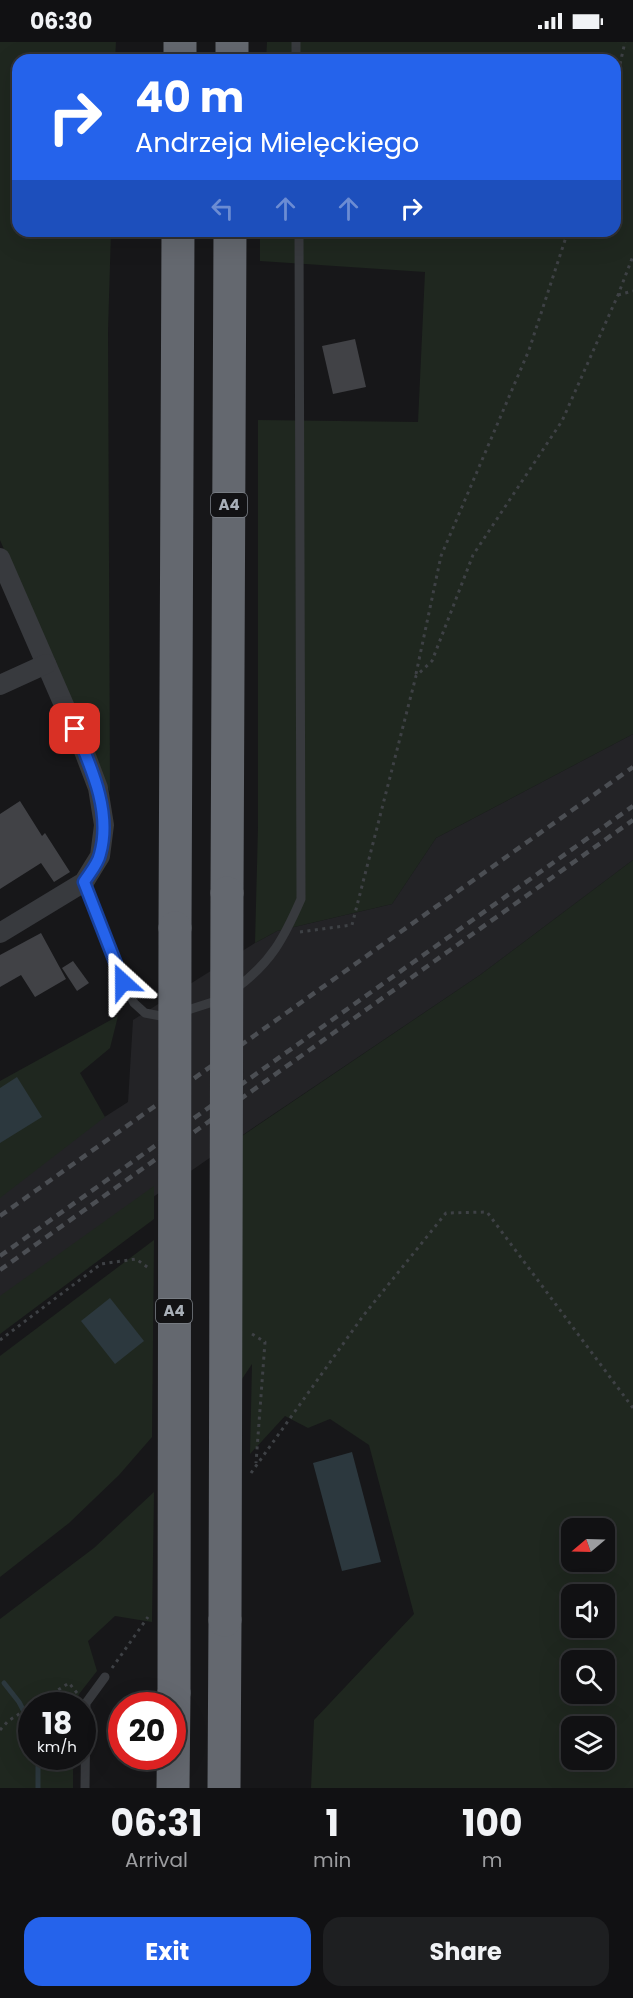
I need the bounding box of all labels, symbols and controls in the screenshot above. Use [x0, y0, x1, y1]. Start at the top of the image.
text: 06:30 [30, 6, 92, 37]
text: 40 m [135, 68, 244, 127]
icon: right [36, 78, 114, 156]
text: Andrzeja Mielęckiego [135, 124, 419, 161]
icon: left [206, 192, 239, 225]
icon: ahead [269, 192, 302, 225]
icon: ahead [332, 192, 365, 225]
icon: right [395, 192, 428, 225]
road number: A4 [211, 493, 247, 517]
pin [49, 703, 100, 754]
icon: arrive [58, 712, 91, 745]
position arrow [91, 950, 155, 1014]
road number: A4 [156, 1299, 192, 1323]
north arrow [561, 1518, 615, 1572]
map controls [561, 1518, 615, 1770]
button: sound [561, 1584, 615, 1638]
button: search [561, 1650, 615, 1704]
speed limit sign: 20 [108, 1692, 186, 1770]
text: 18 [42, 1702, 72, 1745]
button: layers [561, 1716, 615, 1770]
text: km/h [37, 1736, 77, 1757]
text: 06:31 [111, 1798, 203, 1849]
text: 1 [325, 1798, 339, 1849]
text: 100 [462, 1798, 522, 1849]
text: Arrival [125, 1846, 188, 1874]
text: min [313, 1846, 351, 1874]
text: m [482, 1846, 502, 1874]
button: Exit [24, 1917, 311, 1986]
button: Share [323, 1917, 609, 1986]

